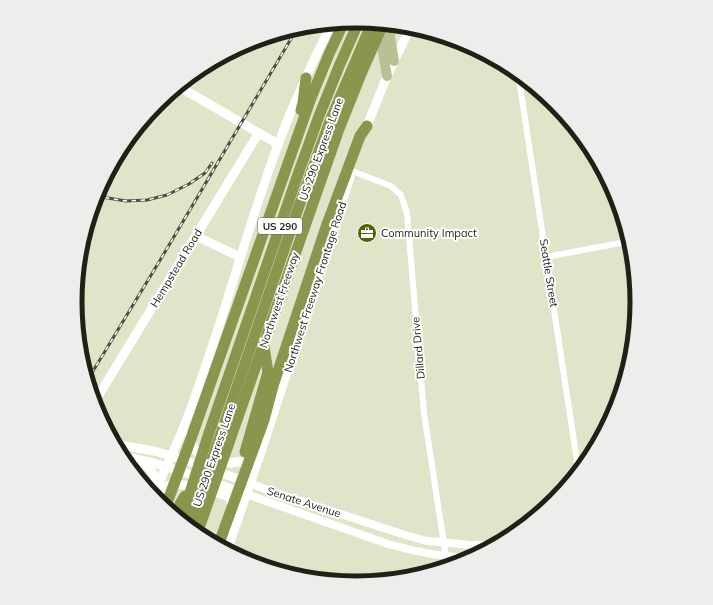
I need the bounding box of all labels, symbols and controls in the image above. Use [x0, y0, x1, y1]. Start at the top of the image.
street label: US 290 Express Lane [296, 96, 346, 202]
street label: Northwest Freeway Frontage Road [281, 200, 349, 374]
road number: US 290 [258, 218, 302, 234]
office icon: Community Impact [356, 222, 378, 244]
street label: Hempstead Road [147, 226, 205, 310]
place label: Community Impact [381, 226, 477, 240]
street label: Seattle Street [537, 238, 561, 308]
street label: Northwest Freeway [256, 250, 302, 350]
street label: Dillard Drive [408, 316, 428, 380]
street label: US 290 Express Lane [190, 402, 238, 508]
street label: Senate Avenue [265, 483, 343, 521]

